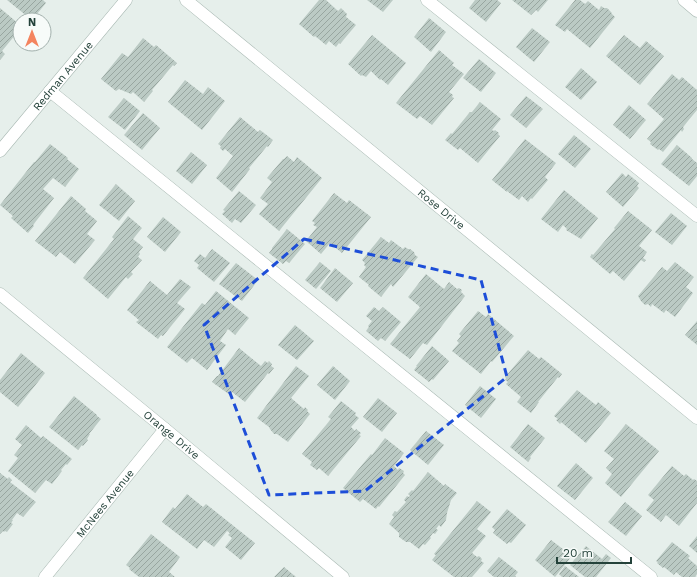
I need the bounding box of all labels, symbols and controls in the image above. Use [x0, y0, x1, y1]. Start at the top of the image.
north arrow [12, 12, 52, 52]
text: N [28, 16, 36, 29]
street label: Redman Avenue [31, 39, 96, 113]
street label: Rose Drive [415, 186, 467, 232]
street label: Orange Drive [141, 408, 202, 462]
street label: McNees Avenue [74, 467, 137, 540]
scale bar [557, 539, 631, 565]
text: 20 m [563, 546, 593, 560]

